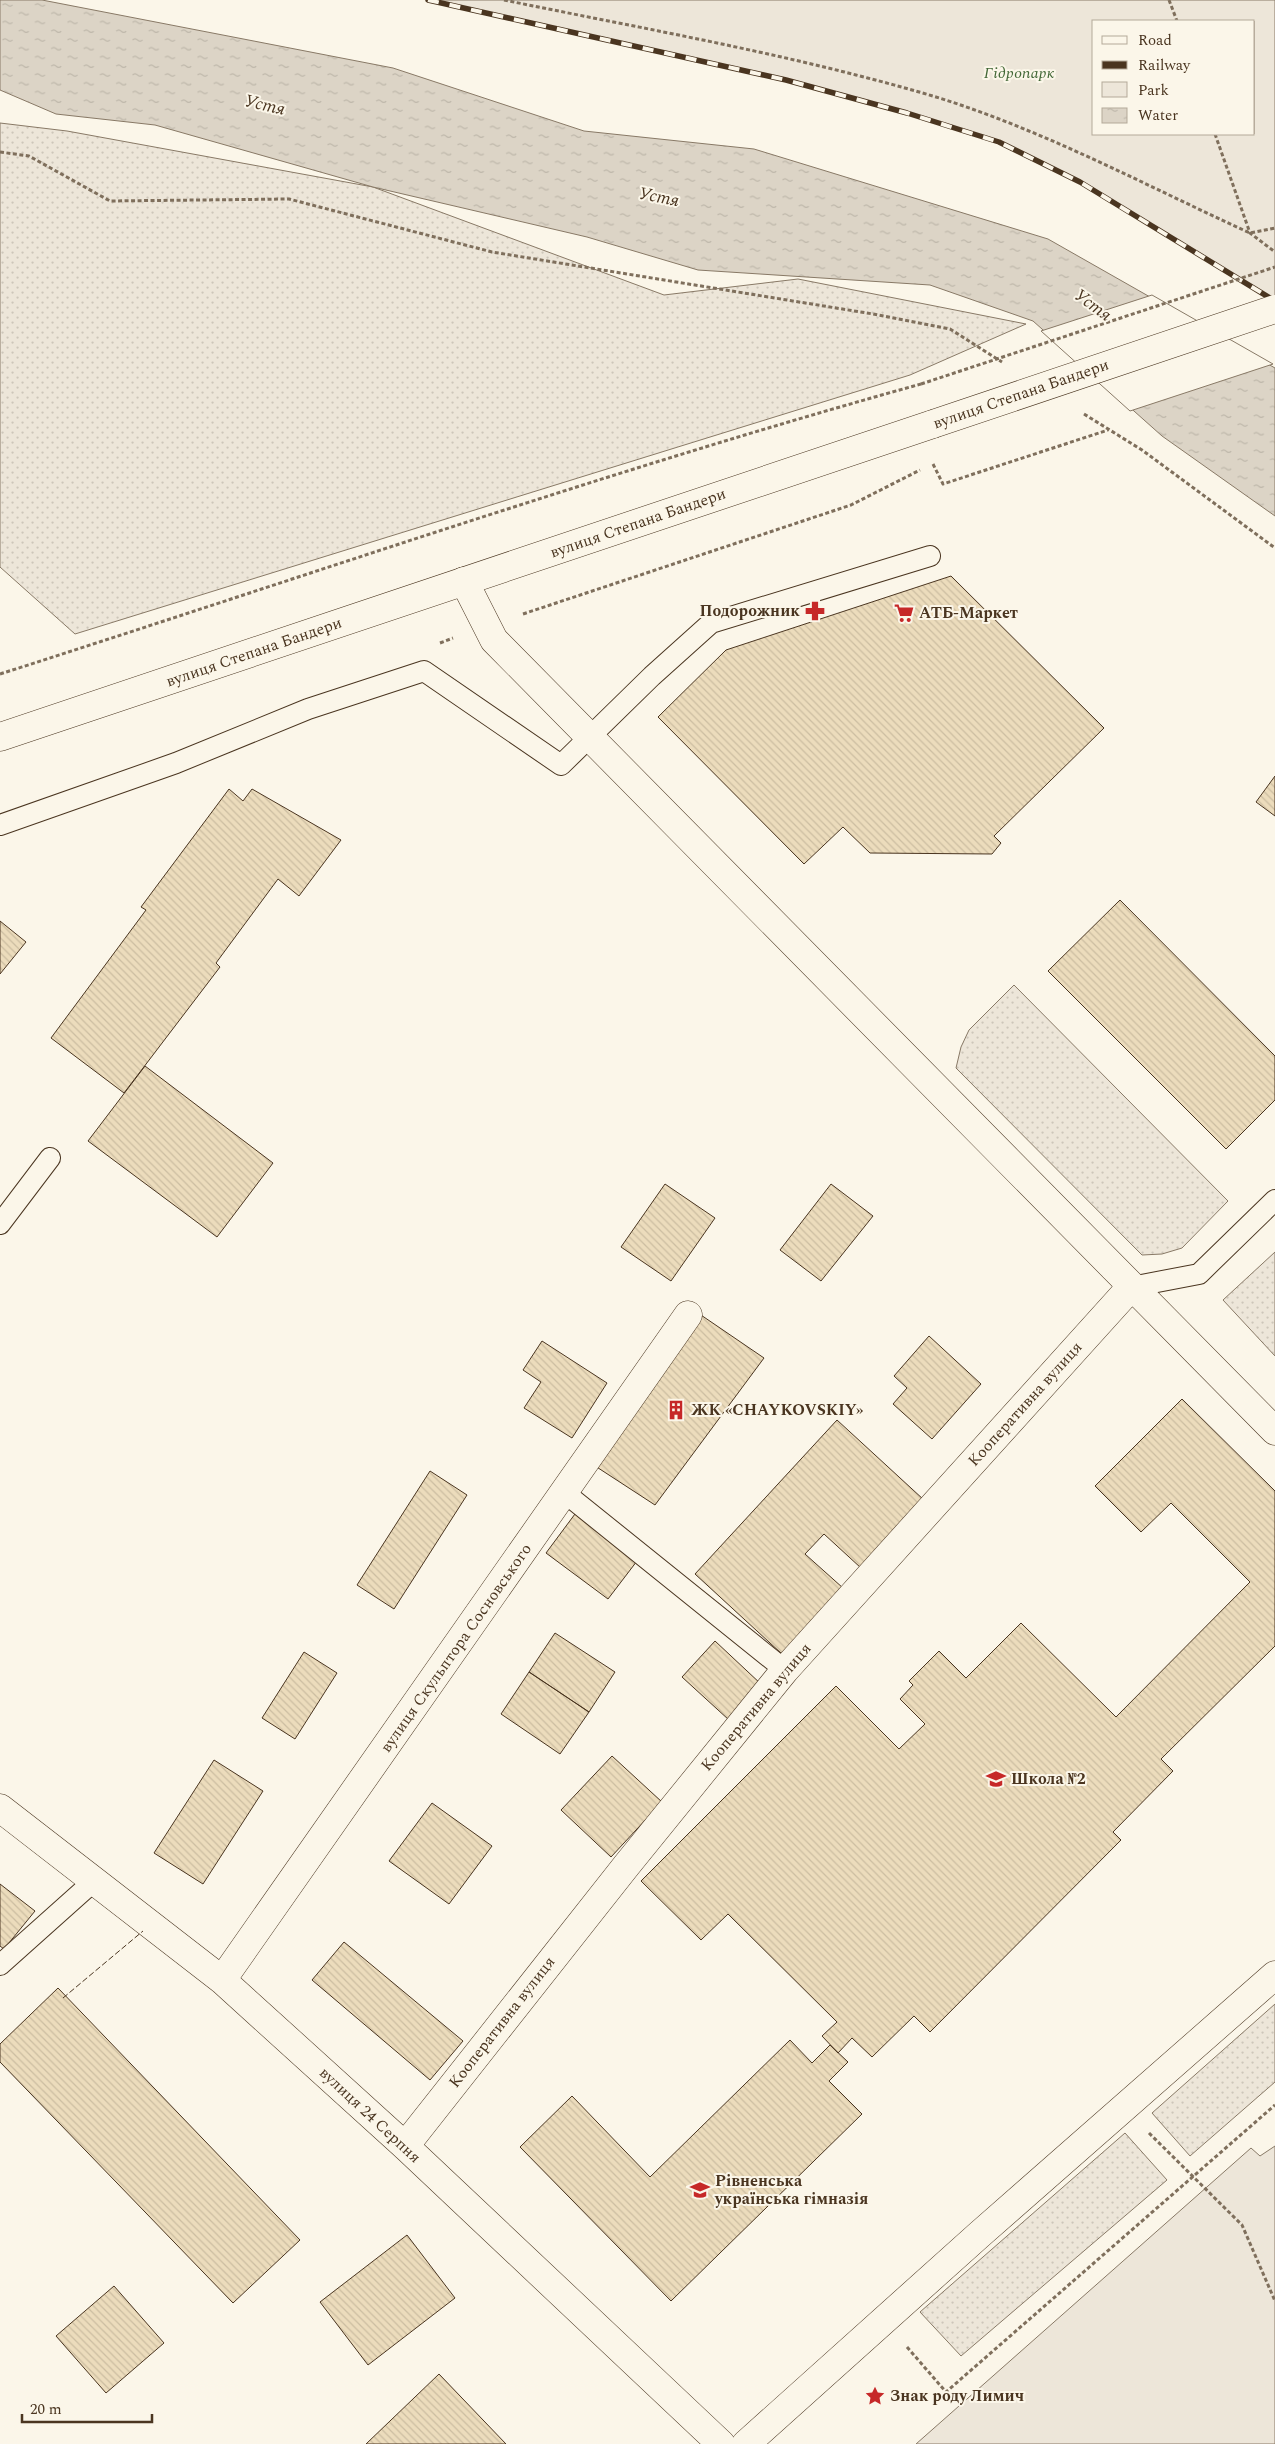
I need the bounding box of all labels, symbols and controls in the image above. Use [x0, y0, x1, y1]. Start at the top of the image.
legend [1092, 20, 1255, 135]
text: Road [1138, 29, 1172, 52]
text: Railway [1138, 54, 1191, 77]
park label: Гідропарк [984, 61, 1055, 85]
text: Park [1138, 79, 1169, 102]
water label: Устя [242, 87, 288, 123]
text: Water [1138, 104, 1178, 127]
water label: Устя [636, 180, 682, 214]
water label: Устя [1069, 282, 1118, 328]
street label: вулиця Степана Бандери [930, 353, 1112, 435]
street label: вулиця Степана Бандери [547, 482, 729, 564]
place label: Подорожник [699, 599, 800, 623]
pharmacy icon: Подорожник [804, 600, 826, 622]
place label: АТБ-Маркет [919, 601, 1018, 625]
supermarket icon: АТБ-Маркет [893, 602, 915, 624]
street label: вулиця Степана Бандери [163, 611, 345, 693]
street label: Кооперативна вулиця [962, 1336, 1088, 1472]
place label: ЖК «CHAYKOVSKIY» [691, 1398, 864, 1422]
building icon: ЖК «CHAYKOVSKIY» [665, 1399, 687, 1421]
street label: вулиця Скульптора Сосновського [374, 1538, 538, 1758]
street label: Кооперативна вулиця [695, 1637, 817, 1777]
place label: Школа №2 [1011, 1767, 1086, 1791]
school or university icon: Школа №2 [985, 1768, 1007, 1790]
street label: Кооперативна вулиця [443, 1951, 561, 2093]
street label: вулиця 24 Серпня [314, 2061, 426, 2169]
place label: Рівненська українська гімназія [714, 2169, 868, 2211]
school or university icon: Рівненська українська гімназія [689, 2179, 711, 2201]
place label: Знак роду Лимич [890, 2384, 1024, 2408]
place icon: Знак роду Лимич [864, 2385, 886, 2407]
scale bar [22, 2392, 152, 2424]
text: 20 m [30, 2398, 62, 2421]

